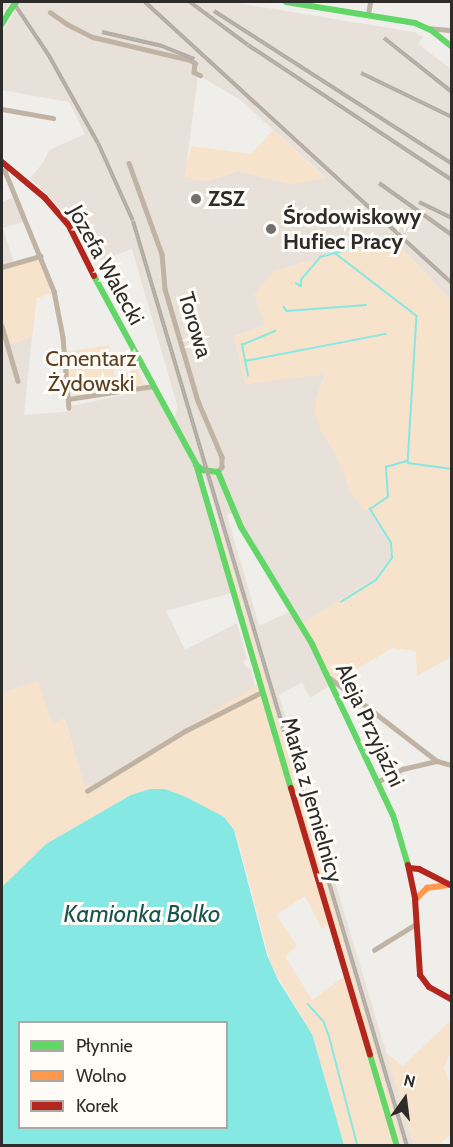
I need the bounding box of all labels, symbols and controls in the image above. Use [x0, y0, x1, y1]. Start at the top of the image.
place label: ZSZ [208, 186, 245, 212]
marker: ZSZ [189, 192, 203, 206]
street label: Józefa Walecki [62, 201, 150, 329]
place label: Środowiskowy Hufiec Pracy [283, 203, 421, 254]
marker: Środowiskowy Hufiec Pracy [264, 222, 278, 236]
street label: Torowa [173, 289, 217, 361]
park label: Cmentarz Żydowski [45, 345, 137, 396]
street label: Aleja Przyjaźni [330, 659, 410, 791]
street label: Marka z Jemielnicy [276, 714, 348, 886]
water label: Kamionka Bolko [64, 900, 220, 928]
legend [18, 1021, 228, 1129]
text: Płynnie [76, 1035, 133, 1057]
text: Wolno [76, 1065, 126, 1087]
north arrow [375, 1069, 435, 1129]
text: N [402, 1070, 417, 1092]
text: Korek [76, 1095, 118, 1117]

